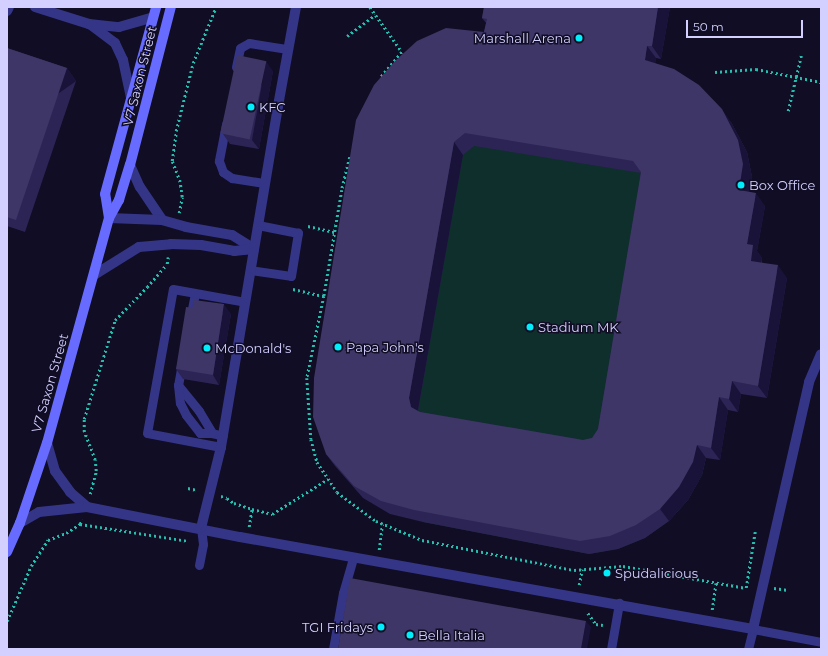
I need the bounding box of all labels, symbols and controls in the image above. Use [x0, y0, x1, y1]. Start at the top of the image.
scale bar [688, 12, 805, 38]
text: 50 m [693, 19, 724, 34]
street label: V7 Saxon Street [120, 24, 160, 128]
place label: Marshall Arena [474, 30, 571, 46]
marker: Marshall Arena [574, 33, 584, 43]
place label: KFC [259, 99, 286, 115]
marker: KFC [246, 102, 256, 112]
place label: Box Office [749, 177, 815, 193]
marker: Box Office [736, 180, 746, 190]
place label: Stadium MK [538, 319, 619, 335]
marker: Stadium MK [525, 322, 535, 332]
street label: V7 Saxon Street [28, 332, 72, 434]
place label: Papa John's [346, 339, 424, 355]
place label: McDonald's [215, 340, 291, 356]
marker: Papa John's [333, 342, 343, 352]
marker: McDonald's [202, 343, 212, 353]
place label: Spudalicious [615, 565, 698, 581]
marker: Spudalicious [602, 568, 612, 578]
place label: TGI Fridays [302, 619, 373, 635]
marker: TGI Fridays [376, 622, 386, 632]
place label: Bella Italia [418, 627, 485, 643]
marker: Bella Italia [405, 630, 415, 640]

